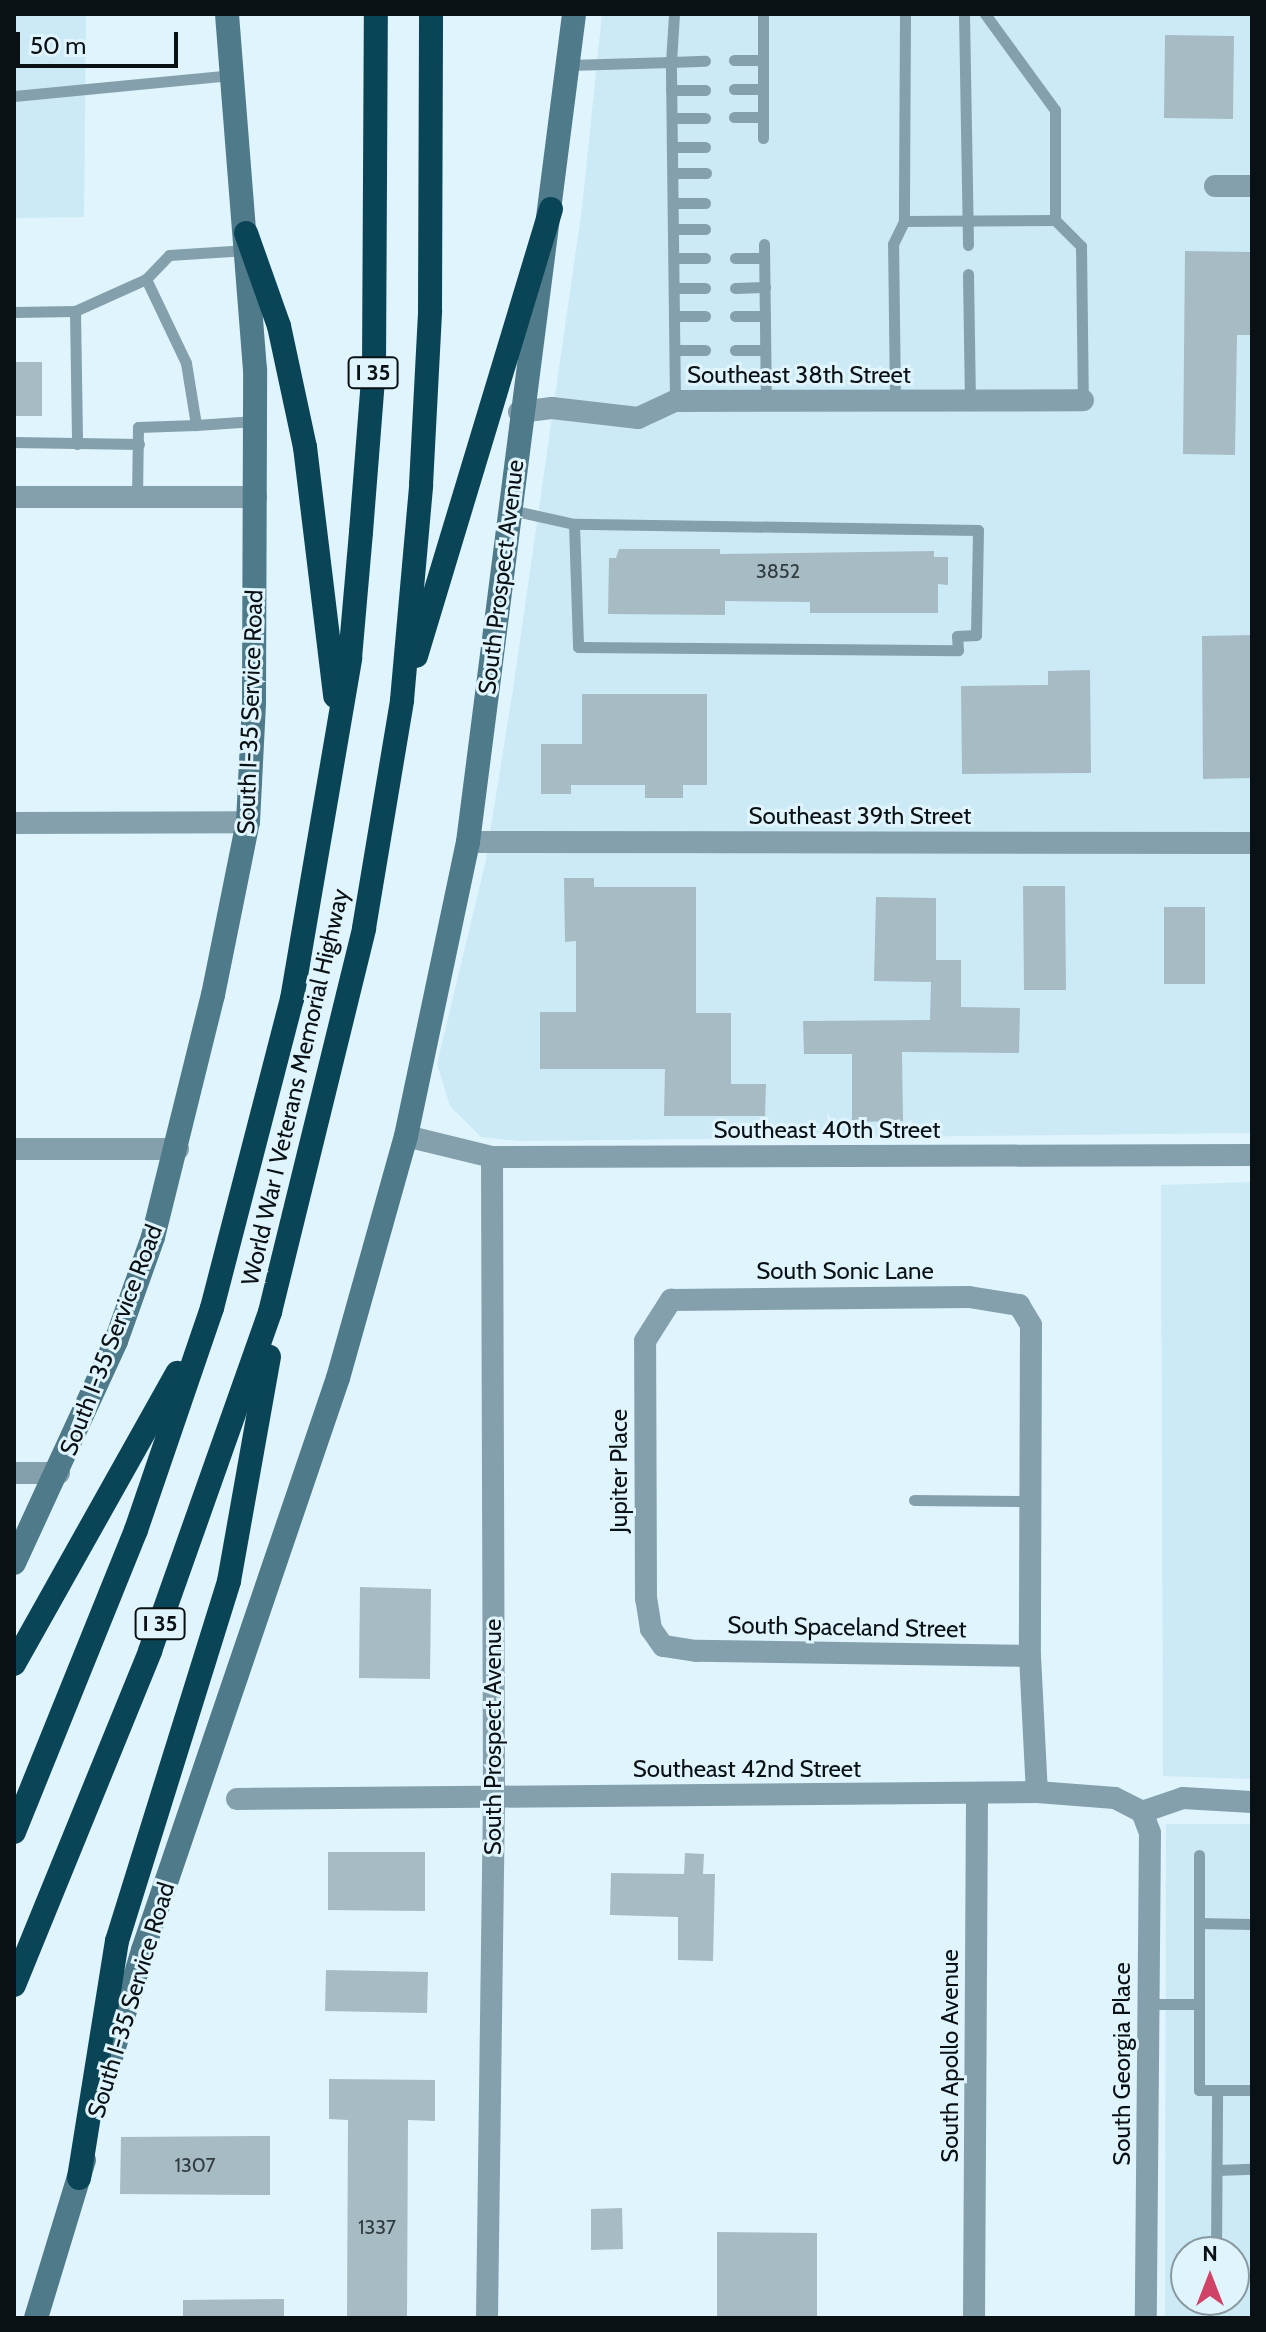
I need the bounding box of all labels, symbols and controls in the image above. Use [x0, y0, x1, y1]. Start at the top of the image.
scale bar [20, 16, 182, 66]
text: 50 m [30, 31, 86, 60]
road number: I 35 [347, 355, 399, 391]
street label: Southeast 38th Street [687, 361, 911, 389]
street label: South Prospect Avenue [472, 458, 530, 696]
house number: 3852 [756, 559, 800, 583]
street label: South I-35 Service Road [231, 589, 269, 835]
street label: Southeast 39th Street [749, 802, 971, 830]
street label: World War I Veterans Memorial Highway [235, 886, 355, 1288]
street label: Southeast 40th Street [714, 1116, 940, 1144]
street label: South I-35 Service Road [54, 1221, 168, 1459]
street label: South Sonic Lane [756, 1257, 934, 1285]
street label: Jupiter Place [605, 1409, 633, 1533]
road number: I 35 [134, 1606, 186, 1642]
street label: South Spaceland Street [727, 1611, 967, 1643]
street label: South Prospect Avenue [479, 1619, 507, 1855]
street label: Southeast 42nd Street [633, 1755, 861, 1783]
street label: South I-35 Service Road [81, 1879, 181, 2121]
street label: South Apollo Avenue [936, 1949, 964, 2163]
street label: South Georgia Place [1108, 1962, 1136, 2166]
house number: 1307 [174, 2153, 216, 2177]
house number: 1337 [358, 2215, 396, 2239]
north arrow [1170, 2236, 1250, 2316]
text: N [1202, 2240, 1218, 2267]

